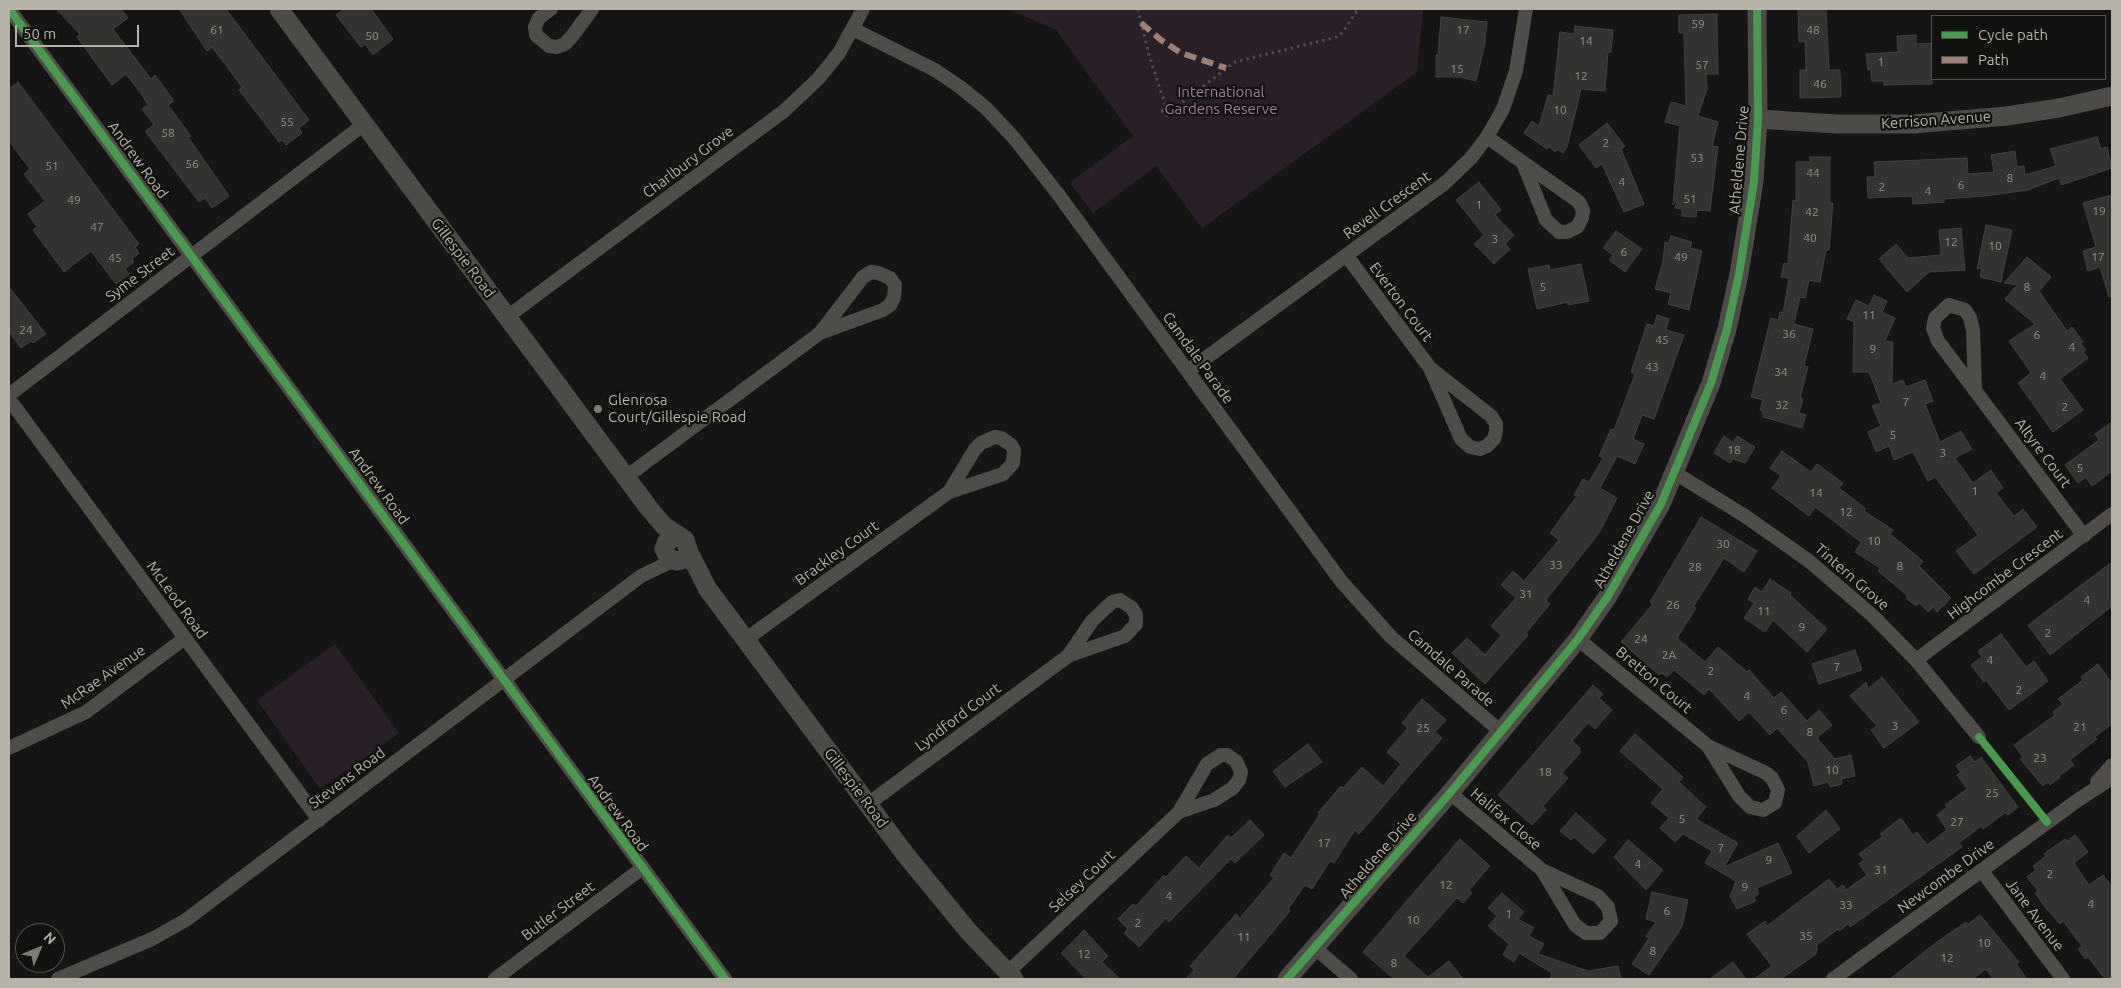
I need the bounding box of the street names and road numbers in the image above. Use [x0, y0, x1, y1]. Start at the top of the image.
street label: Atheldene Drive [1725, 105, 1753, 215]
street label: Kerrison Avenue [1880, 107, 1992, 133]
street label: Andrew Road [104, 118, 172, 202]
street label: Charlbury Grove [639, 122, 737, 202]
street label: Revell Crescent [1340, 167, 1434, 243]
street label: Gillespie Road [427, 215, 499, 301]
street label: Syme Street [102, 242, 178, 306]
street label: Everton Court [1365, 259, 1437, 345]
street label: Camdale Parade [1159, 309, 1237, 407]
street label: Altyre Court [2011, 415, 2075, 491]
street label: Andrew Road [345, 444, 413, 528]
street label: Atheldene Drive [1590, 487, 1658, 591]
street label: Brackley Court [792, 517, 882, 589]
street label: Highcombe Crescent [1944, 525, 2066, 623]
street label: Tintern Grove [1811, 540, 1893, 614]
street label: McLeod Road [143, 558, 211, 642]
street label: Camdale Parade [1404, 625, 1498, 711]
street label: McRae Avenue [57, 641, 149, 713]
street label: Bretton Court [1612, 643, 1696, 717]
street label: Lyndford Court [912, 679, 1004, 755]
street label: Stevens Road [305, 744, 389, 812]
street label: Gillespie Road [820, 745, 892, 831]
street label: Andrew Road [584, 771, 652, 855]
street label: Halifax Close [1467, 784, 1545, 854]
street label: Atheldene Drive [1335, 808, 1421, 902]
street label: Newcombe Drive [1894, 835, 1998, 917]
street label: Selsey Court [1045, 846, 1119, 916]
street label: Jane Avenue [2002, 875, 2068, 955]
street label: Butler Street [518, 878, 598, 944]

